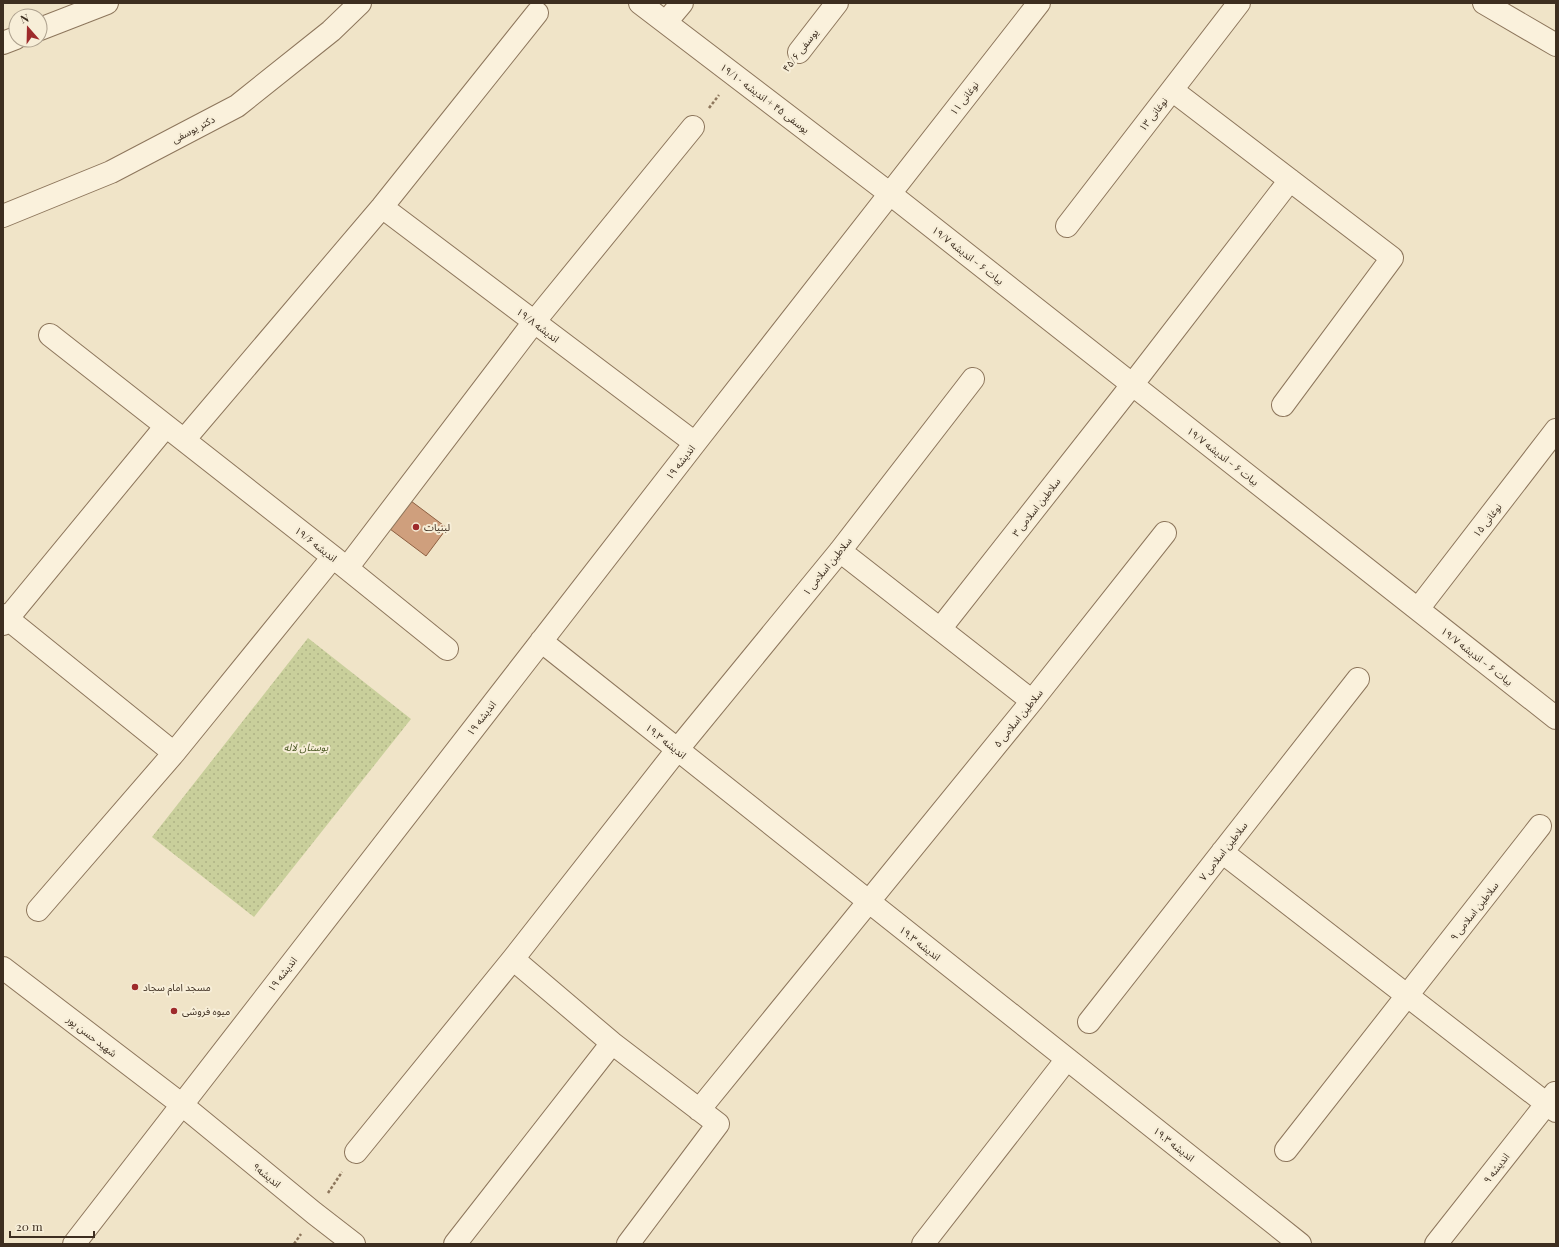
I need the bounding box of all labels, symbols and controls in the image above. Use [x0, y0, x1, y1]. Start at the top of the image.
north arrow [8, 8, 48, 48]
text: N [18, 10, 31, 27]
street label: یوسفی ۴۵/۶ [779, 25, 821, 75]
street label: یوسفی ۴۵ + اندیشه ۱۹/۱۰ [717, 60, 813, 136]
street label: نوغانی ۱۱ [946, 78, 982, 118]
street label: نوغانی ۱۳ [1135, 94, 1171, 134]
street label: دکتر یوسفی [169, 112, 217, 146]
street label: بیات ۶ - اندیشه ۱۹/۷ [929, 223, 1007, 288]
street label: اندیشه ۱۹/۸ [514, 304, 562, 346]
street label: بیات ۶ - اندیشه ۱۹/۷ [1184, 424, 1262, 489]
street label: اندیشه ۱۹ [662, 442, 698, 482]
street label: سلاطین اسلامی ۳ [1009, 475, 1064, 539]
street label: نوغانی ۱۵ [1469, 500, 1505, 540]
place label: لبنیات [424, 520, 450, 534]
marker: لبنیات [411, 522, 421, 532]
street label: اندیشه ۱۹/۶ [292, 523, 340, 565]
street label: سلاطین اسلامی ۱ [799, 534, 855, 598]
street label: بیات ۶ - اندیشه ۱۹/۷ [1438, 624, 1516, 689]
street label: سلاطین اسلامی ۵ [990, 686, 1046, 750]
street label: اندیشه ۱۹ [463, 698, 499, 738]
street label: اندیشه ۱۹.۳ [643, 720, 689, 762]
park label: بوستان لاله [284, 740, 329, 754]
street label: سلاطین اسلامی ۷ [1196, 819, 1251, 883]
street label: سلاطین اسلامی ۹ [1447, 879, 1502, 943]
street label: اندیشه ۱۹.۳ [896, 922, 944, 964]
street label: اندیشه ۱۹ [264, 954, 300, 994]
place label: مسجد امام سجاد [143, 980, 211, 996]
marker: مسجد امام سجاد [130, 982, 140, 992]
place label: میوه فروشی [182, 1004, 230, 1018]
marker: میوه فروشی [169, 1006, 179, 1016]
street label: شهید حسن پور [63, 1011, 120, 1060]
street label: اندیشه ۱۹.۳ [1150, 1123, 1198, 1165]
street label: اندیشه ۹ [1480, 1150, 1512, 1186]
street label: اندیشه۹ [250, 1159, 284, 1191]
scale bar [10, 1213, 94, 1239]
text: 20 m [16, 1218, 43, 1234]

